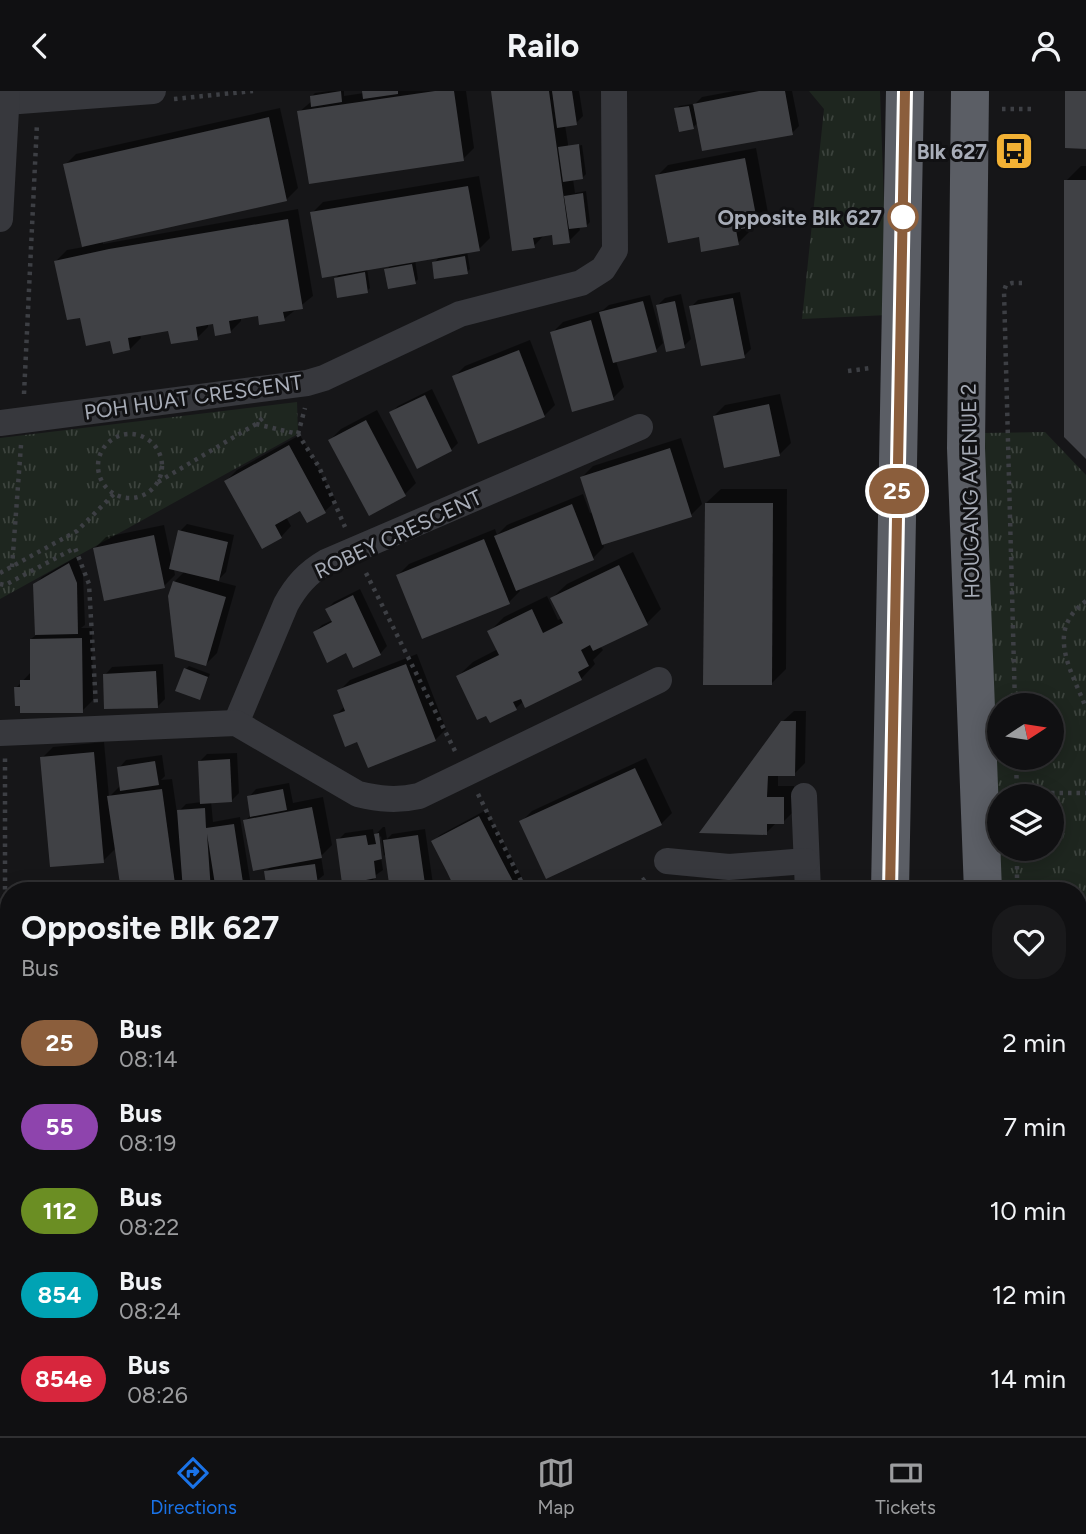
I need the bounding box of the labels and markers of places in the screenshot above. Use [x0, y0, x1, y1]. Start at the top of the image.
bus stop icon: Blk 627 [993, 130, 1035, 172]
place label: Blk 627 [917, 139, 987, 164]
marker: Opposite Blk 627 [888, 202, 918, 232]
place label: Opposite Blk 627 [718, 205, 882, 230]

